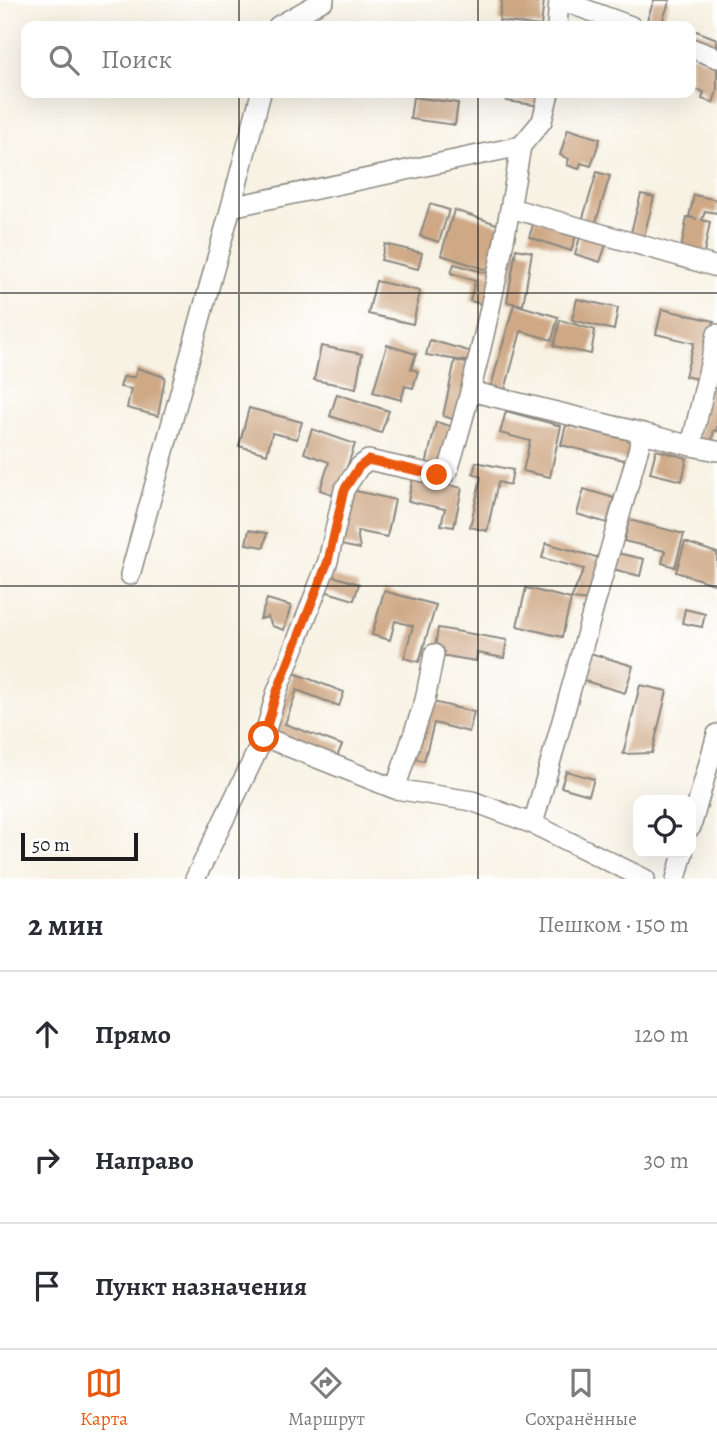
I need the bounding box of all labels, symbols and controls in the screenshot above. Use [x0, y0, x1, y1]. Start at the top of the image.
search box [21, 21, 696, 98]
icon: search [45, 41, 83, 79]
text: Поиск [101, 42, 172, 77]
route end [421, 459, 452, 490]
route start [248, 721, 279, 752]
map controls [633, 795, 696, 858]
button: locate [633, 795, 696, 858]
scale bar [21, 830, 138, 862]
text: 50 m [32, 832, 70, 858]
text: 2 мин [28, 905, 103, 945]
text: Пешком · 150 m [538, 909, 689, 940]
icon: ahead [28, 1015, 66, 1053]
text: Прямо [95, 1017, 171, 1052]
text: 120 m [634, 1019, 689, 1050]
icon: right [28, 1141, 66, 1179]
text: Направо [95, 1143, 194, 1178]
text: 30 m [643, 1145, 689, 1176]
icon: arrive [28, 1267, 66, 1305]
text: Пункт назначения [95, 1269, 307, 1304]
tab: Карта [80, 1364, 128, 1432]
tab: Маршрут [288, 1364, 365, 1432]
tab: Сохранённые [525, 1364, 637, 1432]

